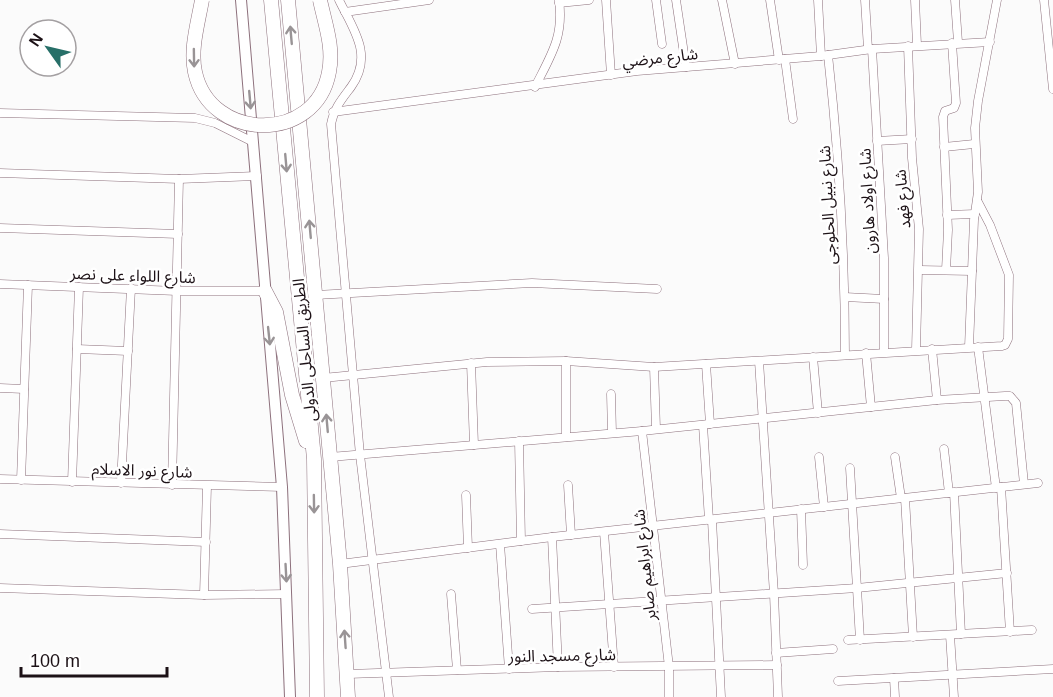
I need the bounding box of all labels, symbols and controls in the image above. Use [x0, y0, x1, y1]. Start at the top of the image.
north arrow [18, 18, 78, 78]
one-way arrow [285, 26, 296, 45]
text: N [26, 30, 46, 49]
street label: شارع مرضي [621, 45, 699, 74]
one-way arrow [188, 47, 200, 67]
one-way arrow [245, 90, 256, 110]
street label: شارع نبيل الحلوجى [816, 145, 843, 265]
street label: شارع اولاد هارون [856, 147, 883, 254]
one-way arrow [281, 152, 292, 172]
street label: شارع فهد [891, 168, 918, 229]
one-way arrow [304, 220, 315, 240]
street label: شارع اللواء على نصر [69, 265, 196, 290]
street label: الطريق الساحلى الدولى [290, 278, 321, 422]
one-way arrow [264, 326, 275, 346]
one-way arrow [321, 414, 332, 434]
street label: شارع نور الاسلام [91, 460, 193, 485]
one-way arrow [309, 493, 320, 513]
street label: شارع ابراهيم صابر [630, 508, 663, 622]
one-way arrow [281, 562, 292, 582]
one-way arrow [339, 629, 350, 649]
scale bar [21, 640, 166, 678]
street label: شارع مسجد النور [507, 646, 616, 669]
text: 100 m [30, 651, 80, 671]

